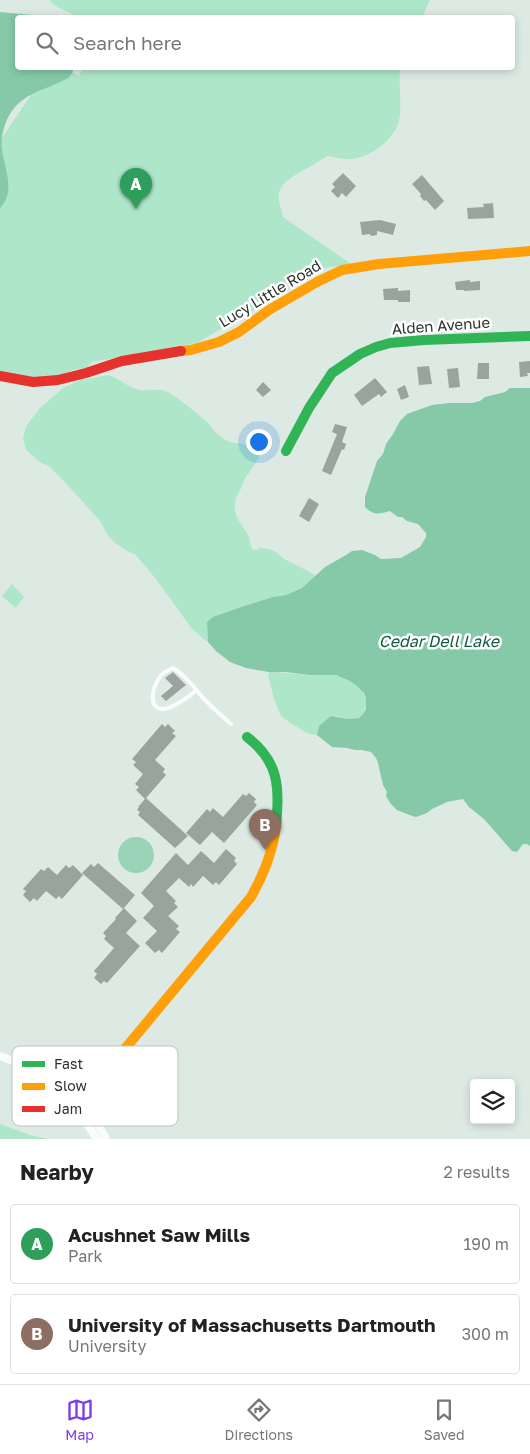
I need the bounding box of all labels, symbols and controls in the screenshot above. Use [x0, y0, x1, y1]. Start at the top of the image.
search box [15, 15, 515, 70]
icon: search [33, 29, 61, 57]
text: Search here [73, 31, 182, 54]
pin: A [120, 168, 152, 209]
street label: Lucy Little Road [215, 256, 324, 331]
street label: Alden Avenue [391, 313, 491, 337]
your location [246, 429, 272, 455]
water label: Cedar Dell Lake [379, 631, 501, 651]
pin: B [249, 809, 281, 850]
legend [12, 1046, 178, 1126]
text: Fast [54, 1055, 83, 1072]
text: Slow [54, 1077, 87, 1094]
map controls [470, 1079, 515, 1124]
button: layers [470, 1079, 515, 1124]
text: Jam [54, 1100, 82, 1117]
text: Nearby [20, 1159, 94, 1185]
text: 2 results [444, 1162, 510, 1182]
text: Acushnet Saw Mills [68, 1223, 250, 1246]
text: A [31, 1234, 43, 1254]
text: 190 m [463, 1234, 509, 1254]
text: Park [68, 1246, 103, 1266]
text: University of Massachusetts Dartmouth [68, 1313, 436, 1336]
text: B [31, 1324, 43, 1344]
text: 300 m [462, 1324, 509, 1344]
text: University [68, 1336, 146, 1356]
tab: Map [65, 1396, 94, 1443]
tab: Directions [225, 1396, 293, 1443]
tab: Saved [424, 1396, 465, 1443]

